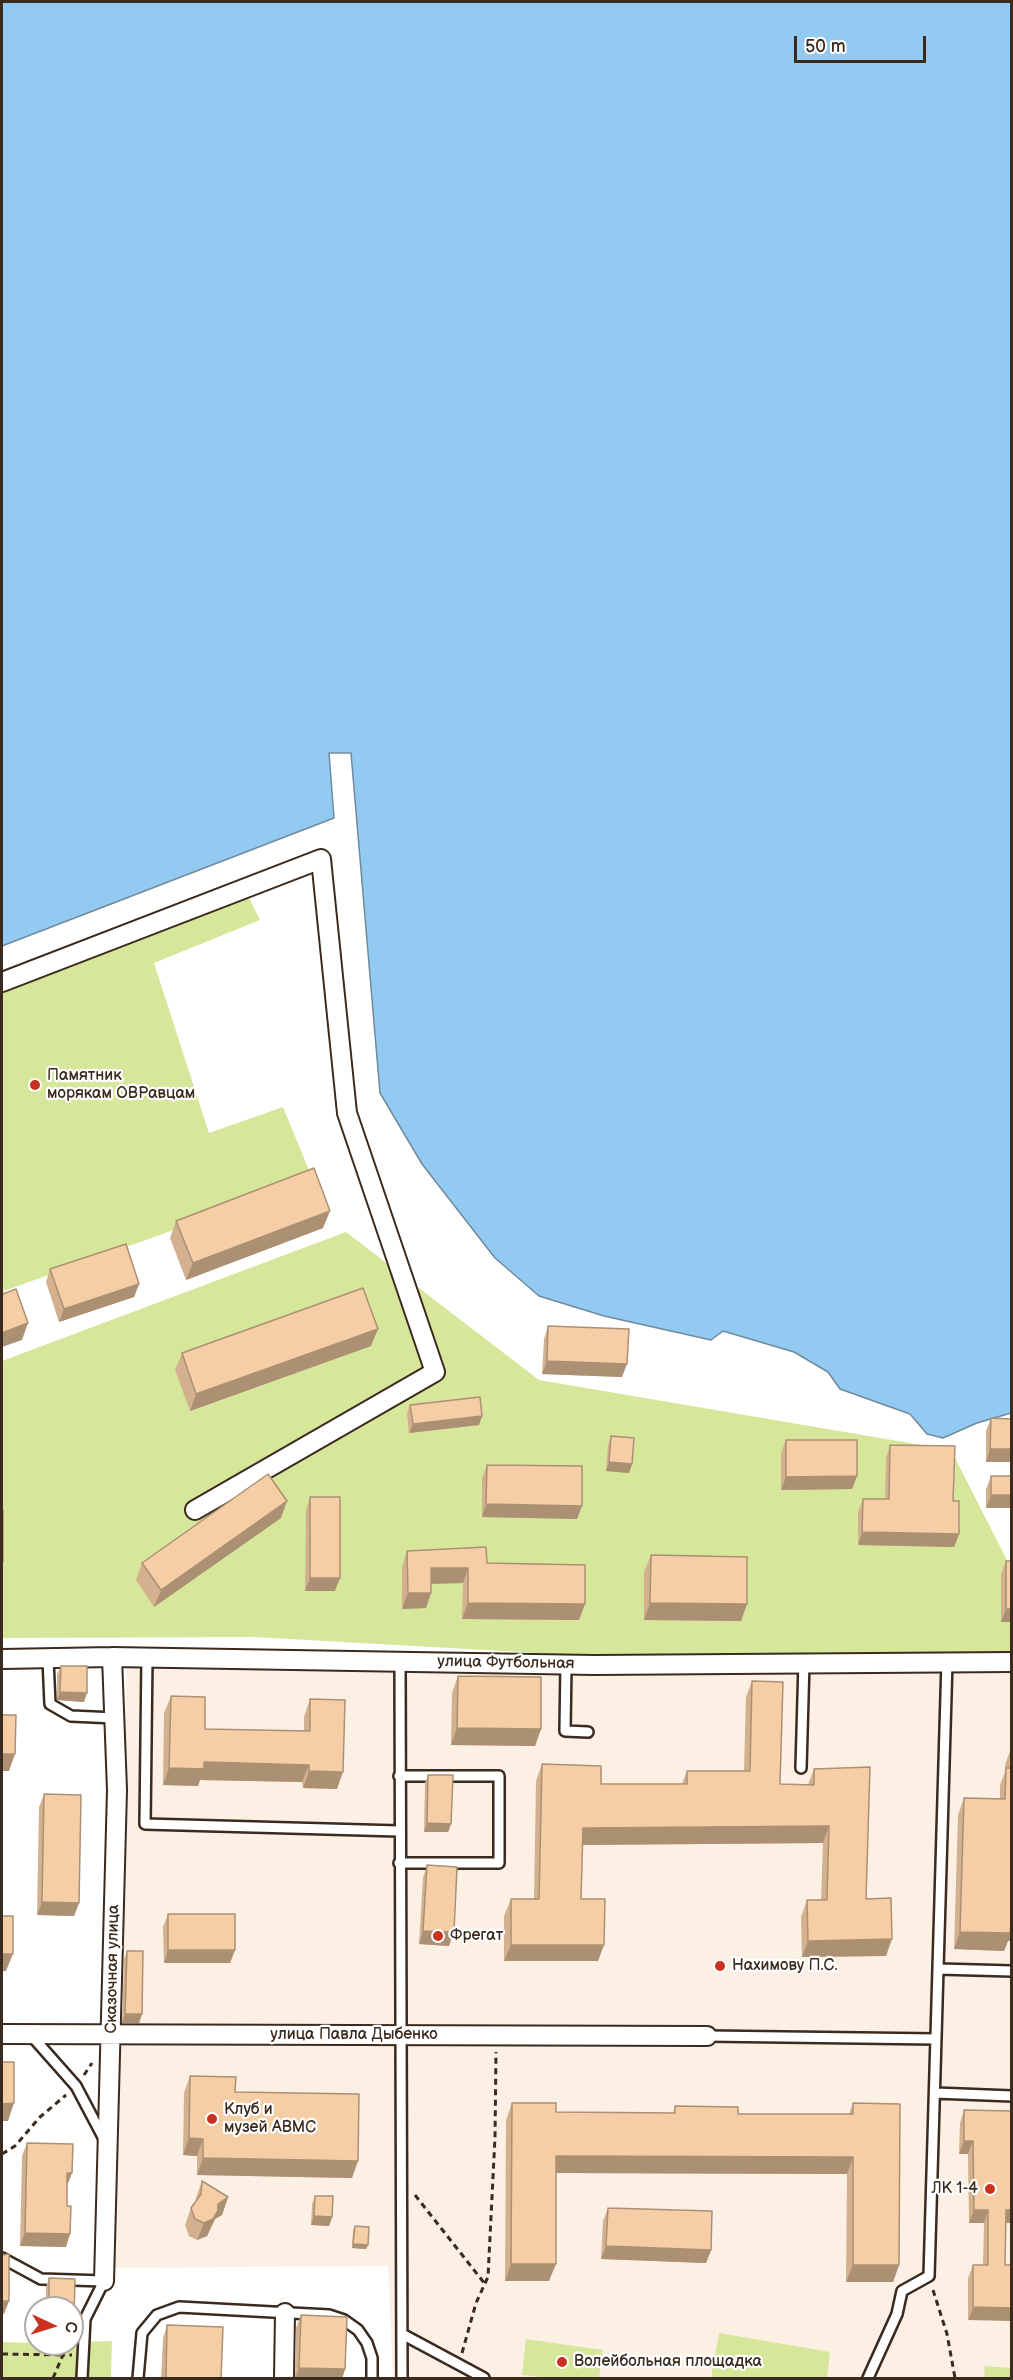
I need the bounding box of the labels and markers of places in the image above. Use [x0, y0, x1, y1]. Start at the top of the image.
place label: Памятник морякам ОВРавцам [47, 1066, 195, 1104]
marker: Памятник морякам ОВРавцам [28, 1078, 42, 1092]
place label: Фрегат [450, 1926, 503, 1946]
marker: Фрегат [431, 1929, 445, 1943]
place label: Нахимову П.С. [732, 1956, 838, 1976]
marker: Нахимову П.С. [713, 1959, 727, 1973]
place label: Клуб и музей АВМС [224, 2100, 316, 2138]
marker: Клуб и музей АВМС [205, 2112, 219, 2126]
place label: ЛК 1-4 [931, 2179, 978, 2199]
marker: ЛК 1-4 [983, 2182, 997, 2196]
place label: Волейбольная площадка [574, 2352, 762, 2372]
marker: Волейбольная площадка [555, 2355, 569, 2369]

